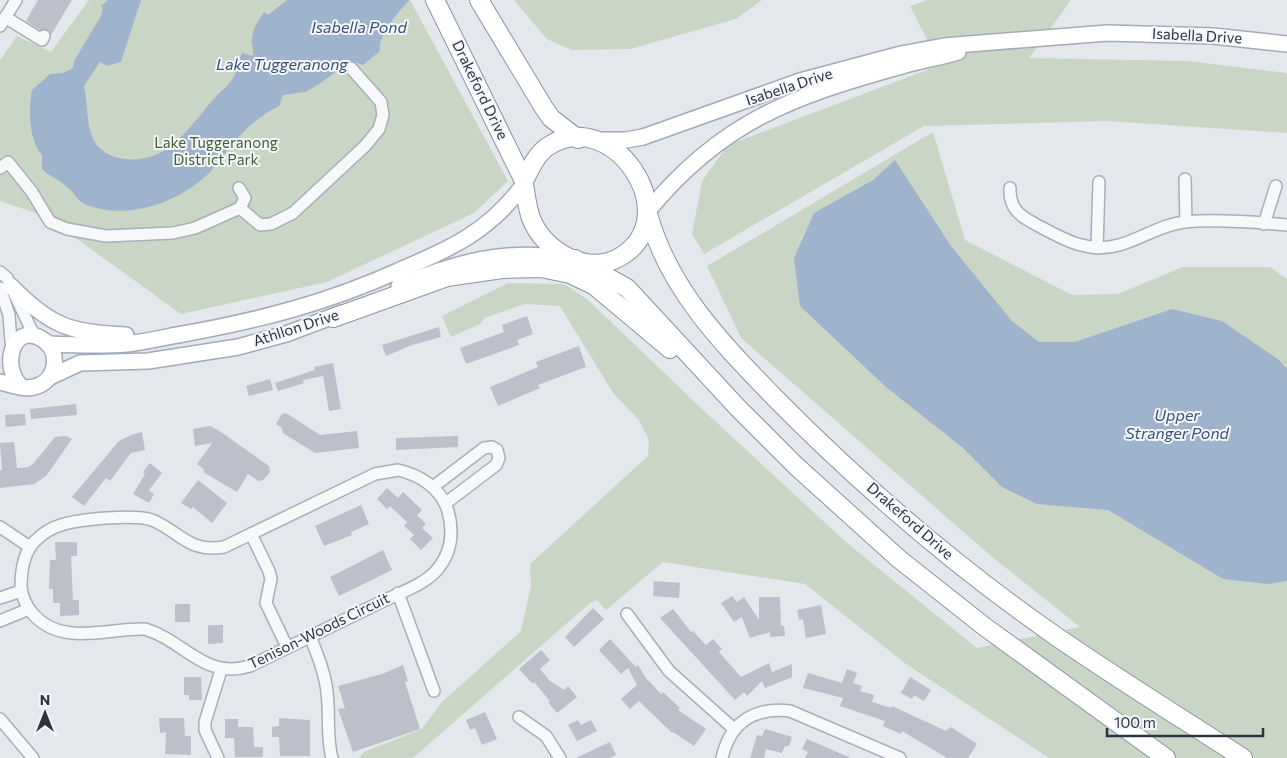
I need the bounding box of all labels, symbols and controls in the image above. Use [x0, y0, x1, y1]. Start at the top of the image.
water label: Isabella Pond [311, 17, 407, 36]
street label: Isabella Drive [1152, 24, 1243, 46]
street label: Drakeford Drive [449, 37, 513, 142]
water label: Lake Tuggeranong [216, 54, 349, 73]
street label: Isabella Drive [743, 64, 834, 109]
park label: Lake Tuggeranong District Park [154, 133, 278, 168]
street label: Athllon Drive [251, 305, 341, 349]
water label: Upper Stranger Pond [1125, 405, 1230, 442]
street label: Drakeford Drive [864, 478, 958, 563]
street label: Tenison-Woods Circuit [245, 588, 392, 672]
north arrow [20, 688, 70, 738]
text: N [40, 691, 50, 708]
scale bar [1107, 706, 1263, 738]
text: 100 m [1114, 713, 1156, 731]

